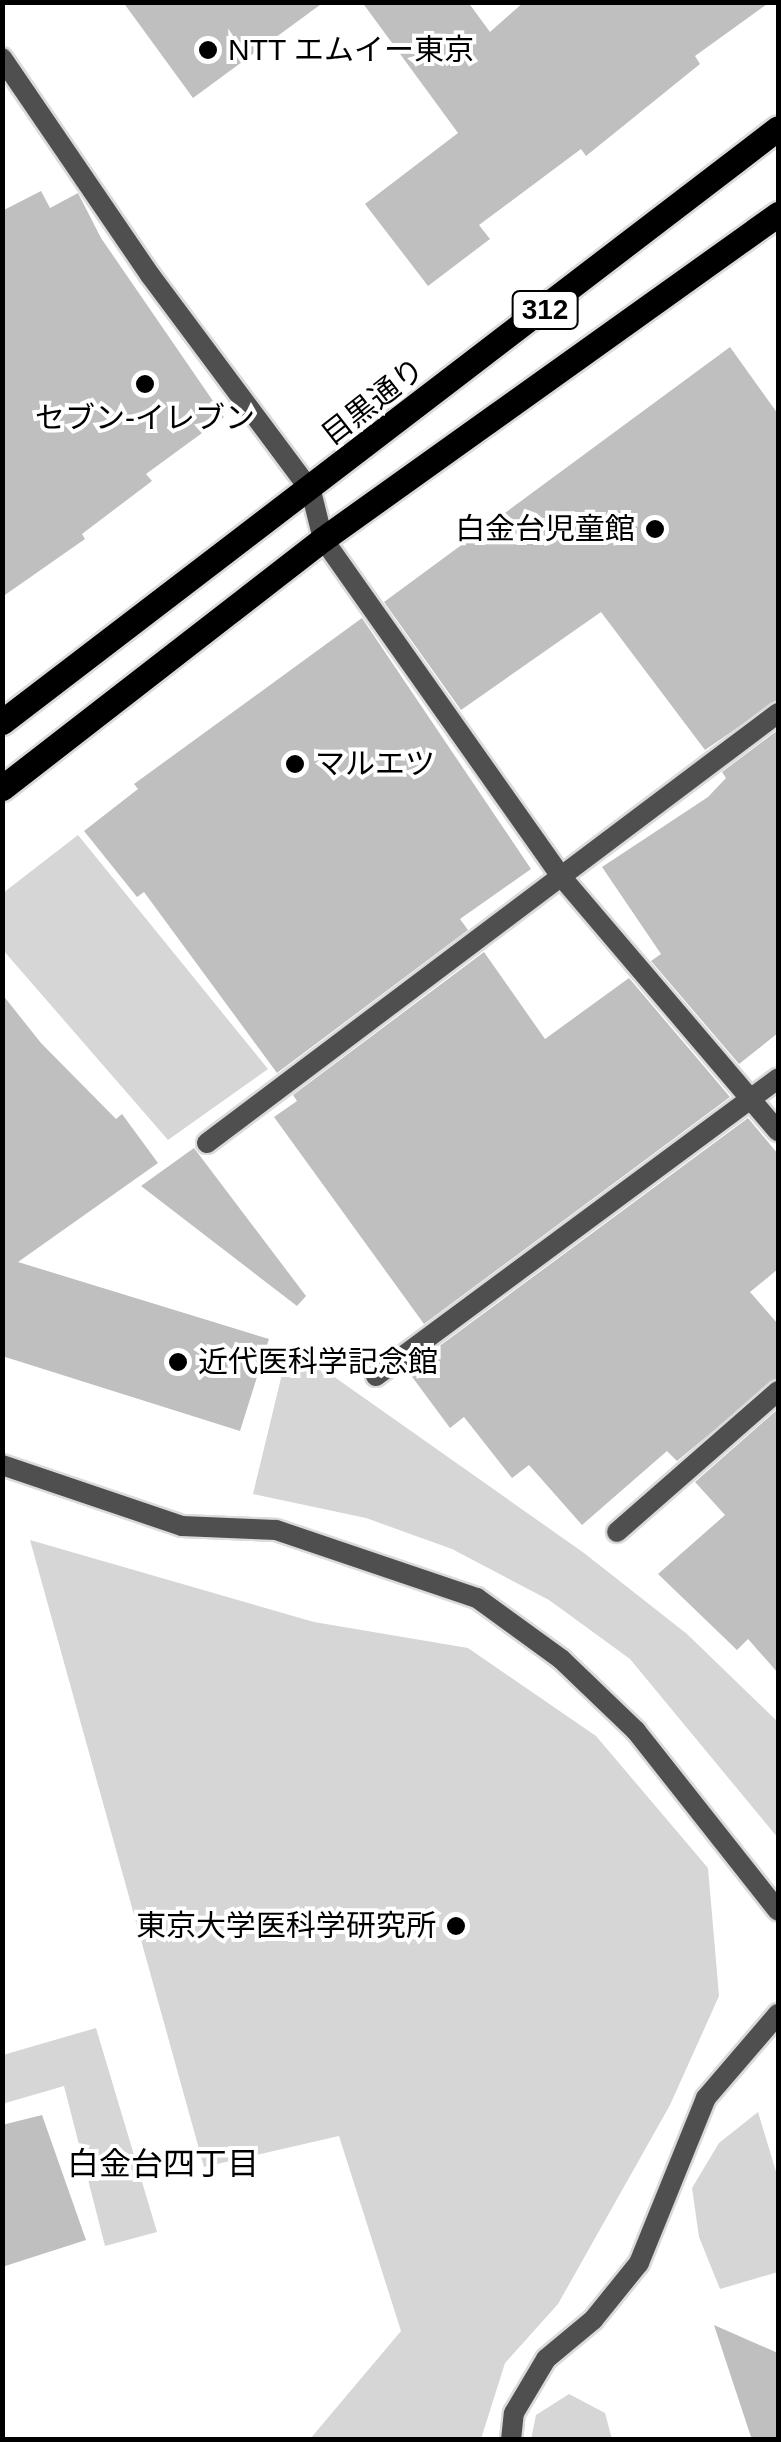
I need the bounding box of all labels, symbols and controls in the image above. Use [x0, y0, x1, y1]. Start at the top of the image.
place label: NTT エムイー東京 [228, 32, 475, 68]
marker: NTT エムイー東京 [197, 39, 219, 61]
road number: 312 [510, 287, 580, 333]
street label: 目黒通り [315, 351, 431, 453]
marker: セブン-イレブン [134, 373, 156, 395]
place label: セブン-イレブン [35, 400, 255, 436]
place label: 白金台児童館 [455, 511, 635, 547]
marker: 白金台児童館 [644, 518, 666, 540]
place label: マルエツ [315, 746, 435, 782]
marker: マルエツ [284, 753, 306, 775]
place label: 近代医科学記念館 [198, 1344, 438, 1380]
marker: 近代医科学記念館 [167, 1351, 189, 1373]
place label: 東京大学医科学研究所 [136, 1908, 436, 1944]
marker: 東京大学医科学研究所 [445, 1915, 467, 1937]
district label: 白金台四丁目 [67, 2145, 259, 2183]

